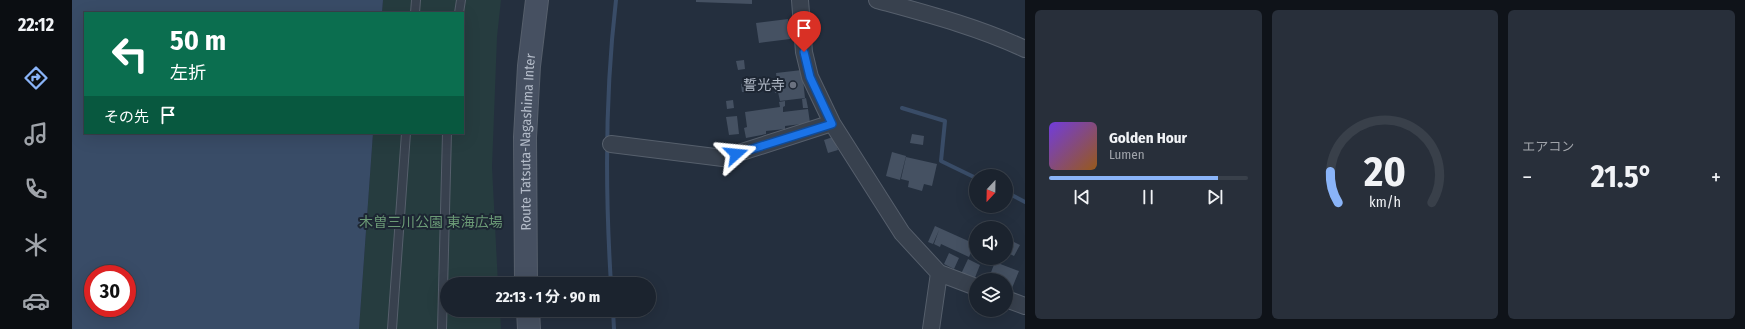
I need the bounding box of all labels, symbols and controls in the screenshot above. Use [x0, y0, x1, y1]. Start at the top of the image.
pin [787, 11, 821, 52]
text: 22:12 [18, 14, 54, 36]
icon: arrive [793, 17, 815, 39]
text: 50 m [170, 24, 226, 57]
icon: left [104, 28, 156, 80]
street label: Route Tatsuta-Nagashima Inter [516, 53, 539, 231]
text: 左折 [170, 62, 206, 84]
icon: directions [22, 64, 50, 92]
place label: 誓光寺 [743, 77, 785, 94]
marker: 誓光寺 [788, 80, 798, 90]
icon: arrive [157, 104, 179, 126]
text: その先 [104, 108, 149, 126]
icon: music [22, 120, 50, 148]
text: Golden Hour [1109, 129, 1187, 147]
position arrow [715, 133, 757, 175]
text: エアコン [1522, 139, 1574, 154]
text: 20 [1363, 146, 1406, 196]
text: Lumen [1109, 147, 1145, 162]
text: 21.5° [1591, 159, 1652, 195]
text: − [1522, 164, 1532, 191]
text: + [1711, 164, 1721, 191]
north arrow [969, 169, 1013, 213]
map controls [969, 169, 1013, 317]
icon: phone [22, 175, 50, 203]
icon: previous [1071, 186, 1093, 208]
icon: pause [1137, 186, 1159, 208]
icon: next [1204, 186, 1226, 208]
text: km/h [1369, 193, 1401, 210]
park label: 木曽三川公園 東海広場 [359, 214, 503, 231]
button: sound [969, 221, 1013, 265]
icon: climate [22, 231, 50, 259]
speed limit sign: 30 [84, 265, 136, 317]
button: layers [969, 273, 1013, 317]
icon: car [22, 287, 50, 315]
text: 22:13 · 1 分 · 90 m [496, 288, 600, 306]

